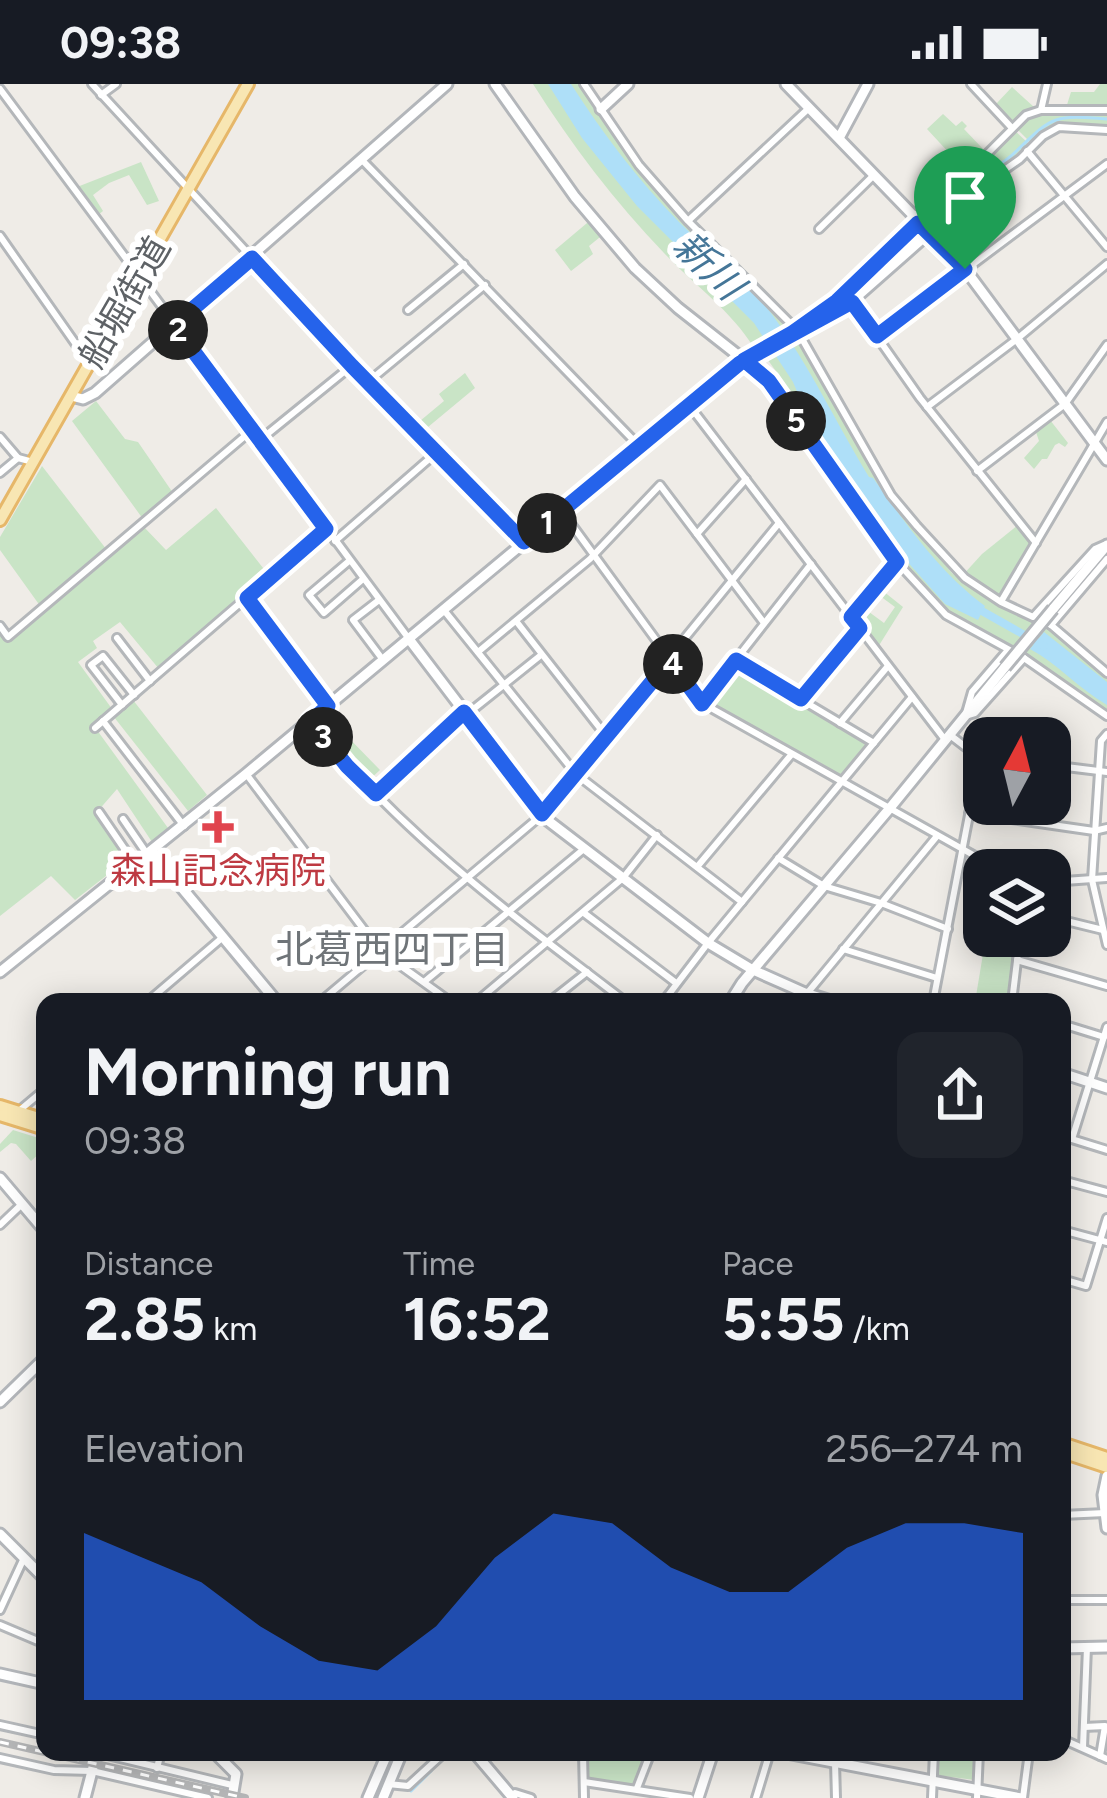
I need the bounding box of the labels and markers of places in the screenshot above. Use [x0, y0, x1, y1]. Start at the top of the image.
pin [914, 146, 1016, 269]
pin: 2 [148, 300, 208, 360]
pin: 5 [766, 391, 826, 451]
pin: 1 [517, 493, 577, 553]
pin: 4 [643, 634, 703, 694]
pin: 3 [293, 707, 353, 767]
marker: 森山記念病院 [202, 811, 234, 843]
place label: 森山記念病院 [110, 849, 326, 892]

